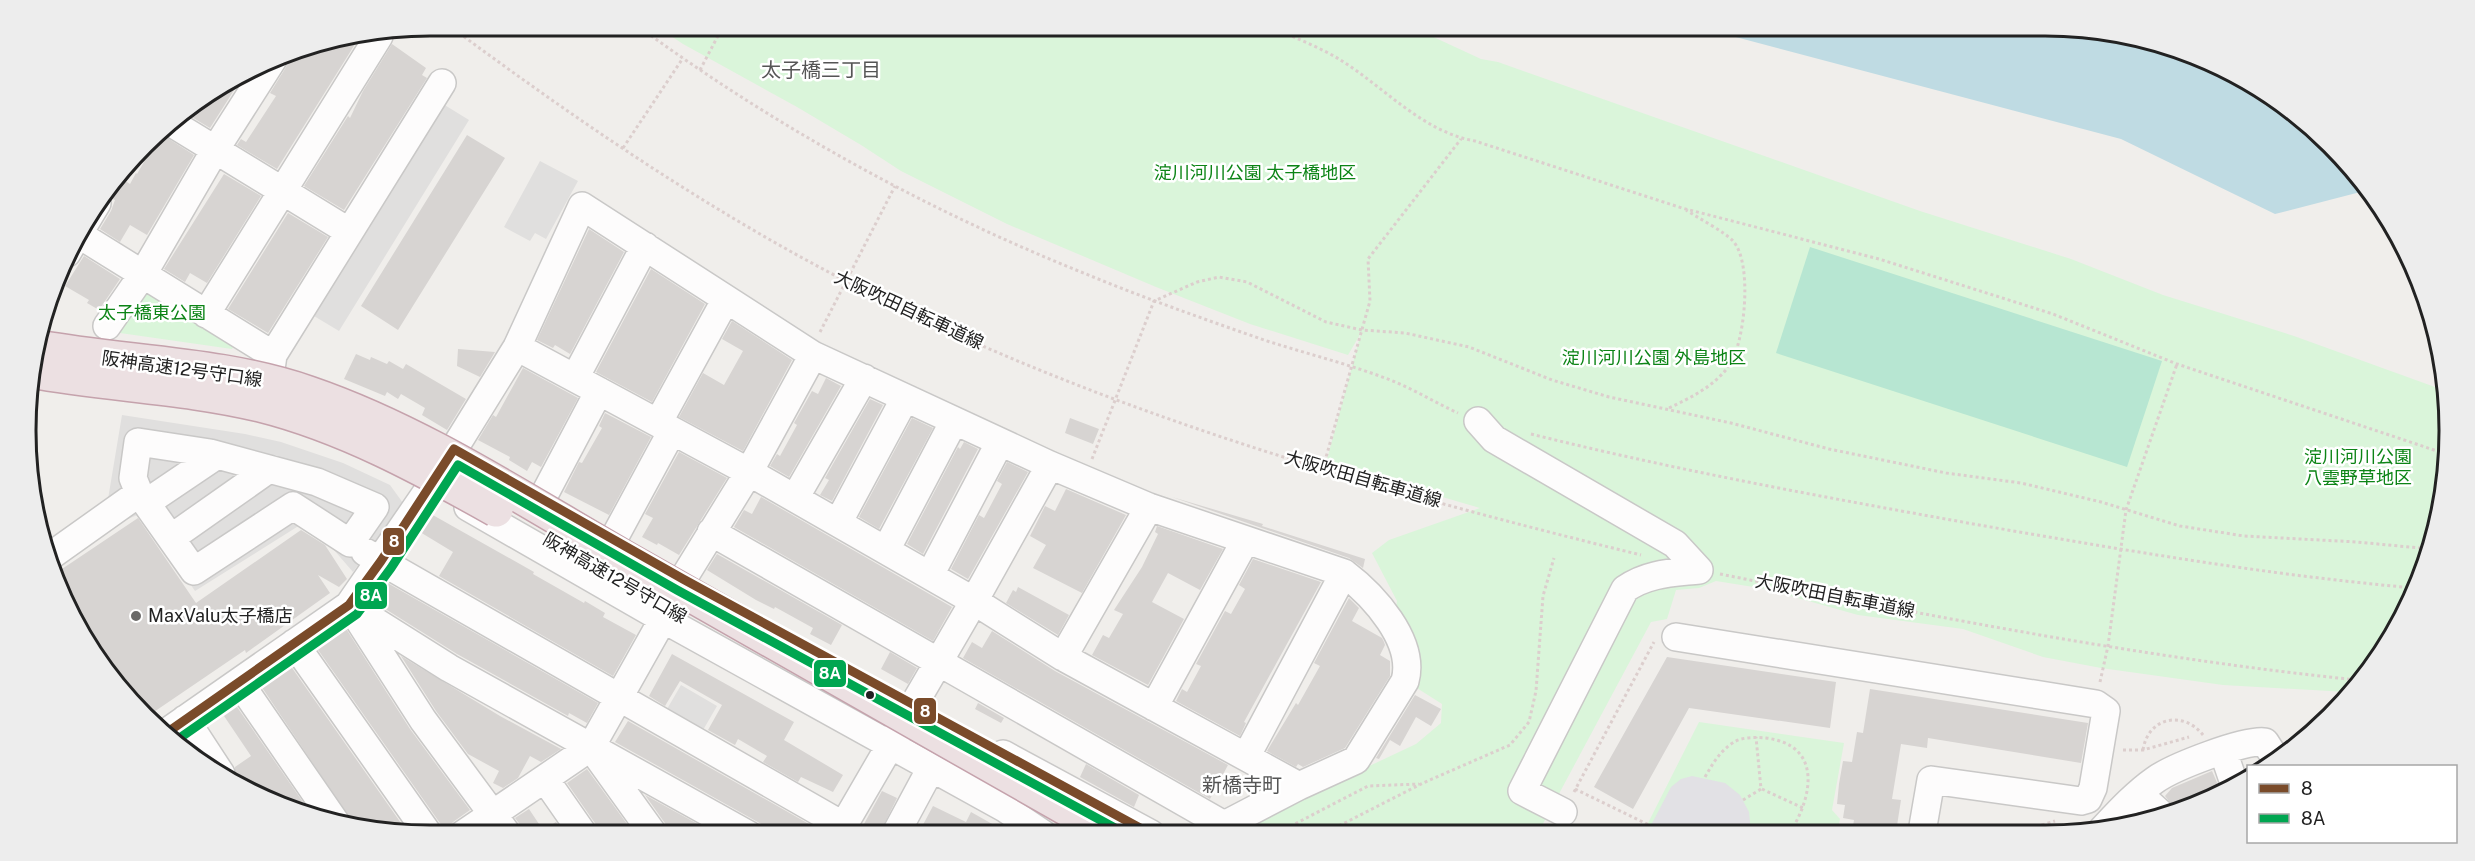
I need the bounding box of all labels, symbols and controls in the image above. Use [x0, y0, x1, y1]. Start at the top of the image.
district label: 太子橋三丁目 [761, 58, 881, 82]
park label: 淀川河川公園 太子橋地区 [1154, 162, 1356, 183]
street label: 大阪吹田自転車道線 [831, 266, 987, 353]
park label: 太子橋東公園 [98, 302, 206, 323]
street label: 阪神高速12号守口線 [100, 347, 264, 390]
park label: 淀川河川公園 外島地区 [1562, 347, 1746, 368]
street label: 大阪吹田自転車道線 [1282, 446, 1444, 511]
park label: 淀川河川公園 八雲野草地区 [2304, 446, 2412, 488]
line badge: 8 [382, 527, 405, 556]
street label: 阪神高速12号守口線 [540, 528, 691, 627]
text: 8 [389, 532, 400, 551]
street label: 大阪吹田自転車道線 [1754, 570, 1917, 621]
line badge: 8A [354, 581, 388, 610]
text: 8A [360, 586, 383, 605]
place label: MaxValu太子橋店 [148, 605, 293, 626]
marker: MaxValu太子橋店 [129, 609, 143, 623]
line badge: 8A [813, 659, 847, 688]
text: 8A [819, 664, 842, 683]
unlabelled marker [864, 689, 876, 701]
line badge: 8 [913, 697, 937, 725]
text: 8 [920, 702, 931, 721]
legend [2247, 765, 2457, 843]
district label: 新橋寺町 [1202, 773, 1282, 797]
text: 8 [2301, 778, 2313, 799]
text: 8A [2301, 808, 2326, 829]

